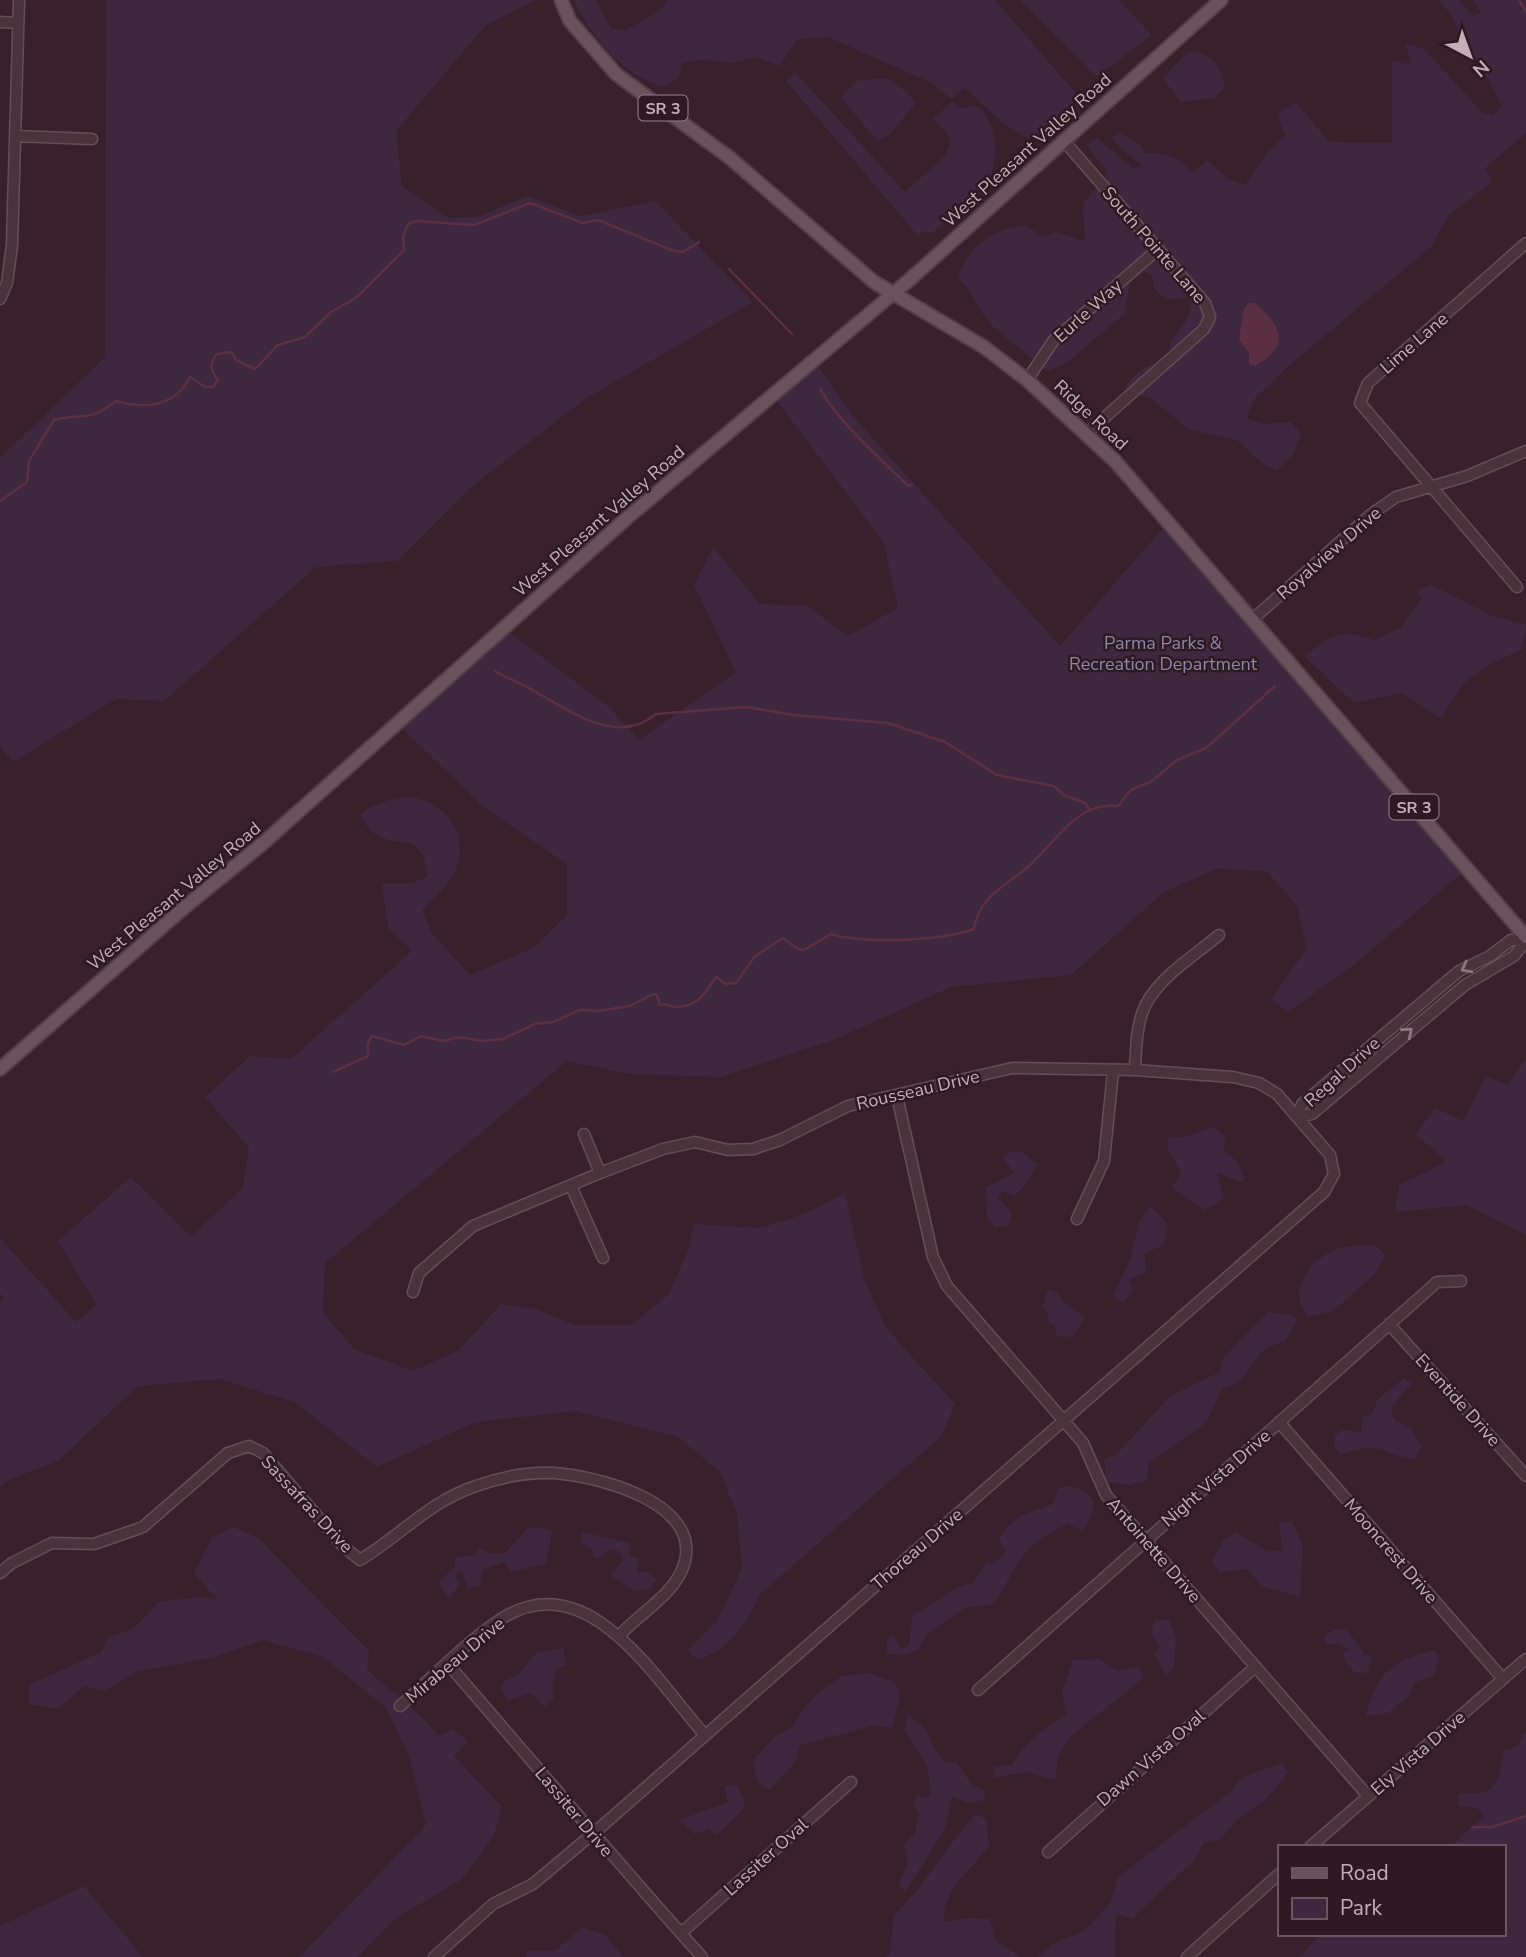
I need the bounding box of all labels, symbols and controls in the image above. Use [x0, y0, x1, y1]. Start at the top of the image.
north arrow [1435, 21, 1505, 91]
text: N [1467, 54, 1494, 83]
street label: West Pleasant Valley Road [937, 68, 1117, 232]
road number: SR 3 [638, 96, 688, 120]
street label: South Pointe Lane [1097, 182, 1211, 308]
street label: Eurle Way [1049, 273, 1128, 348]
street label: Lime Lane [1375, 307, 1453, 379]
street label: Ridge Road [1049, 374, 1133, 456]
street label: West Pleasant Valley Road [508, 440, 690, 602]
street label: Royalview Drive [1272, 501, 1386, 605]
park label: Parma Parks & Recreation Department [1069, 631, 1258, 676]
road number: SR 3 [1390, 794, 1438, 820]
street label: West Pleasant Valley Road [82, 816, 266, 976]
one-way arrow [1461, 960, 1473, 973]
one-way arrow [1400, 1028, 1413, 1040]
street label: Regal Drive [1299, 1032, 1385, 1112]
street label: Rousseau Drive [854, 1064, 982, 1116]
street label: Eventide Drive [1410, 1348, 1506, 1452]
street label: Night Vista Drive [1156, 1424, 1276, 1532]
street label: Sassafras Drive [255, 1450, 359, 1558]
street label: Antoinette Drive [1101, 1492, 1207, 1608]
street label: Mooncrest Drive [1339, 1493, 1443, 1609]
street label: Thoreau Drive [866, 1503, 968, 1595]
street label: Mirabeau Drive [400, 1611, 510, 1709]
street label: Dawn Vista Oval [1092, 1704, 1211, 1812]
street label: Ely Vista Drive [1366, 1705, 1470, 1801]
street label: Lassiter Drive [529, 1762, 619, 1862]
street label: Lassiter Oval [719, 1812, 814, 1901]
legend [1278, 1845, 1505, 1936]
text: Road [1340, 1859, 1389, 1887]
text: Park [1340, 1894, 1382, 1922]

